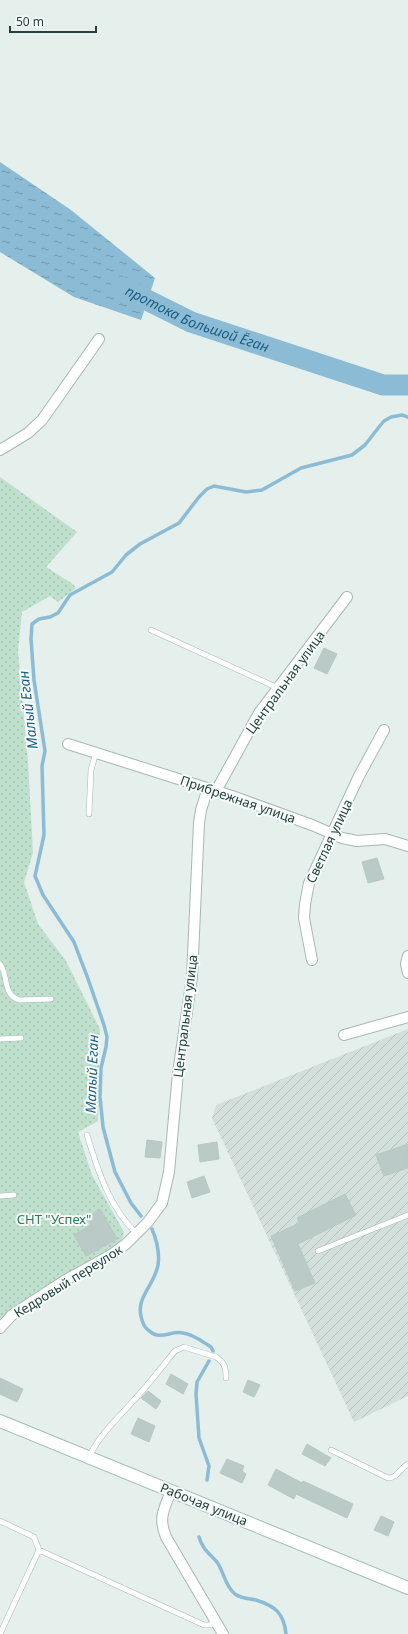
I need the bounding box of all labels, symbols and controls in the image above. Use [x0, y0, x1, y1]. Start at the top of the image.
scale bar [10, 8, 96, 34]
text: 50 m [16, 13, 44, 30]
water label: протока Большой Ёган [123, 281, 272, 356]
street label: Центральная улица [241, 627, 329, 737]
water label: Малый Еган [13, 670, 42, 750]
street label: Прибрежная улица [178, 771, 298, 827]
street label: Светлая улица [302, 796, 356, 886]
street label: Центральная улица [169, 954, 201, 1078]
water label: Малый Еган [81, 1034, 102, 1114]
park label: СНТ "Успех" [17, 1210, 91, 1228]
street label: Кедровый переулок [10, 1240, 126, 1322]
street label: Рабочая улица [158, 1478, 250, 1530]

